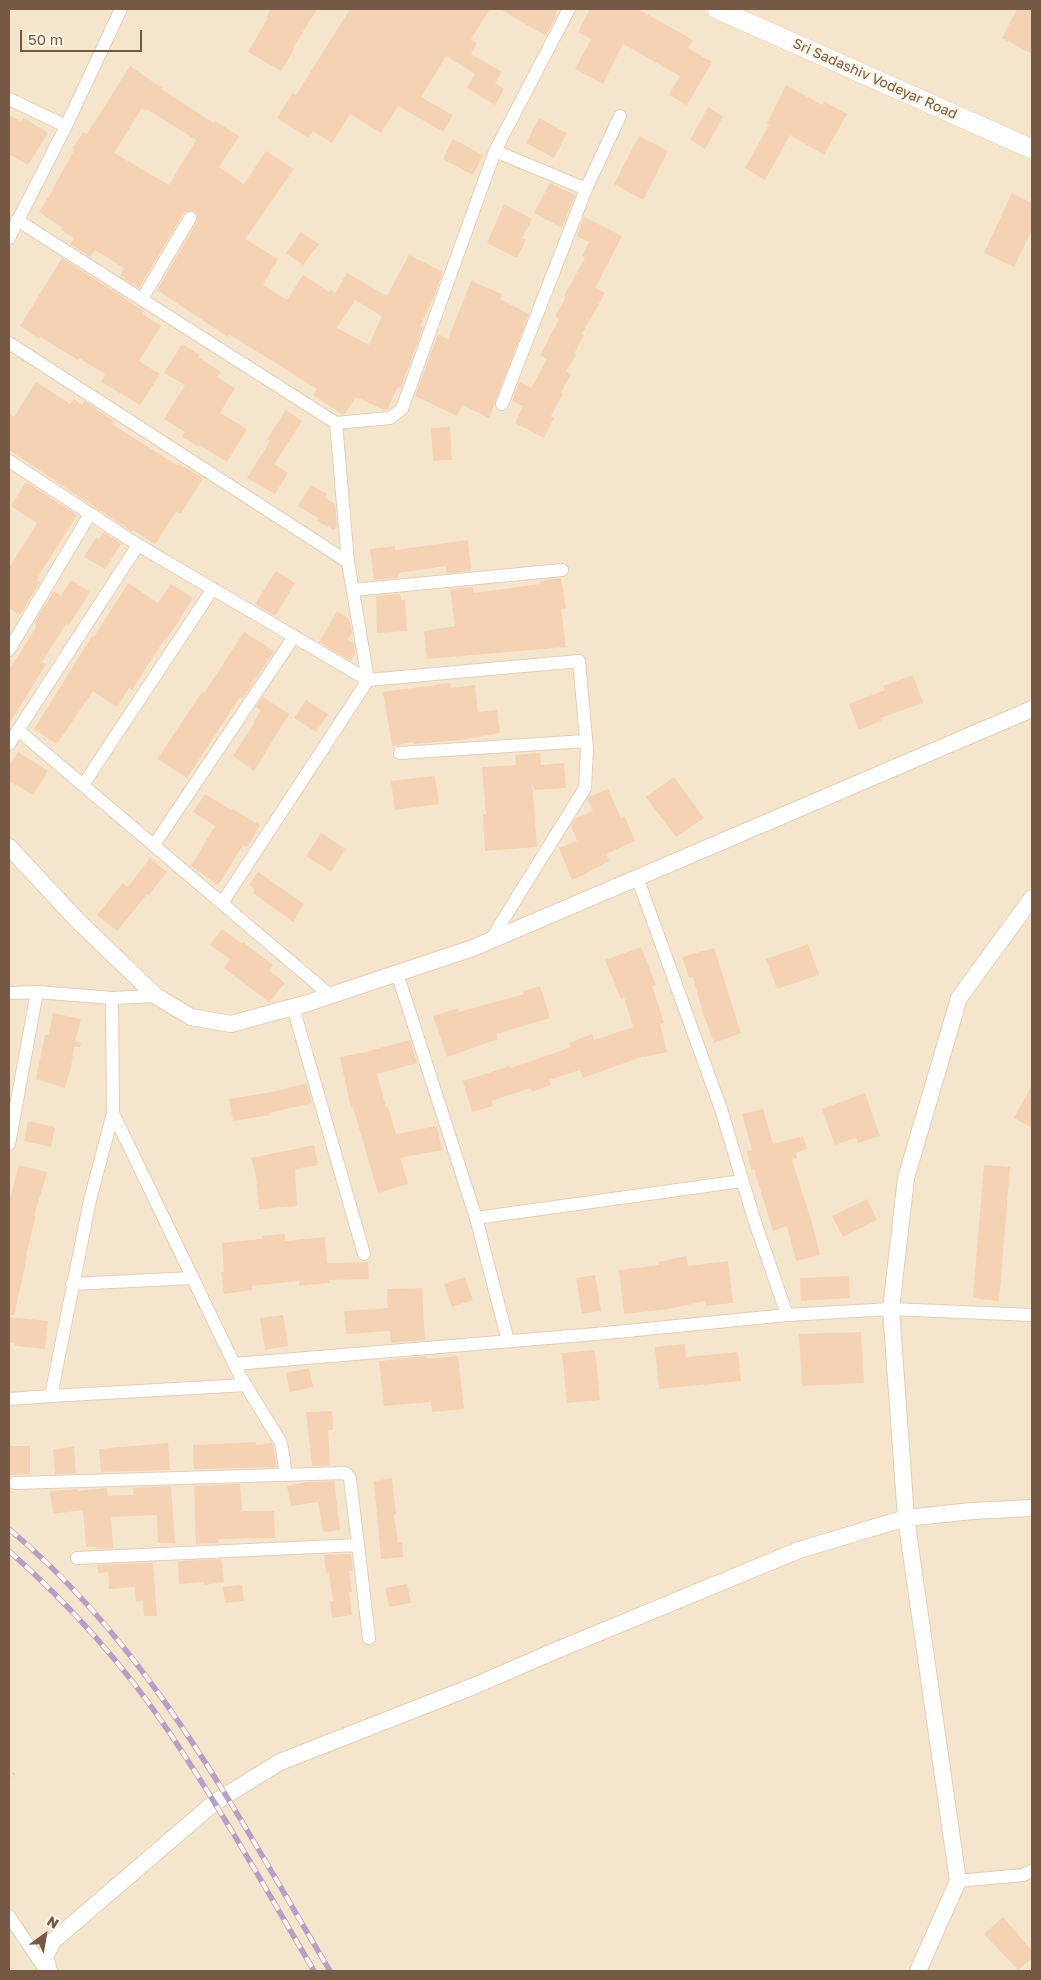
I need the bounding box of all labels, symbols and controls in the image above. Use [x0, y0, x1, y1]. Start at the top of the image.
scale bar [22, 20, 145, 52]
text: 50 m [28, 30, 63, 48]
street label: Sri Sadashiv Vodeyar Road [790, 35, 960, 123]
north arrow [20, 1910, 70, 1960]
text: N [44, 1912, 62, 1932]

